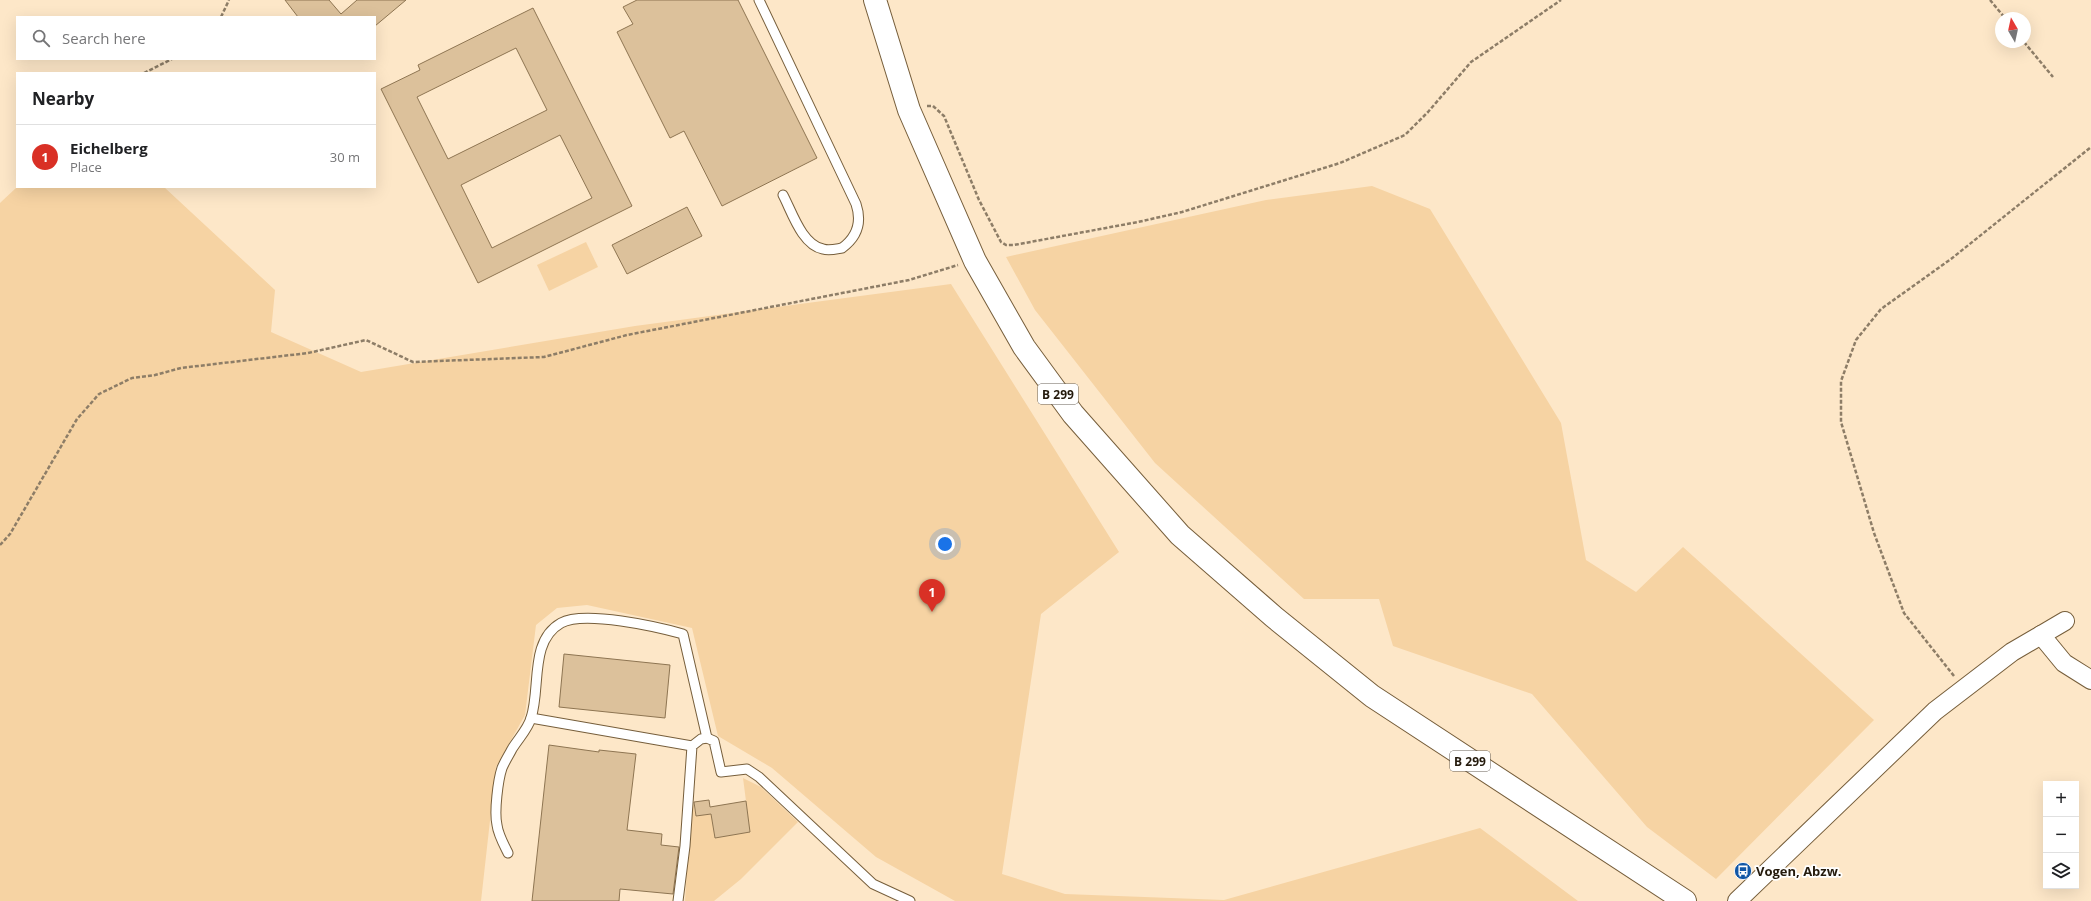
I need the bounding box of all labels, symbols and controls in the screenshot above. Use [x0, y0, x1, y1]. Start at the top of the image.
north arrow [1995, 12, 2031, 48]
search box [16, 16, 376, 60]
icon: search [30, 27, 52, 49]
text: Search here [62, 28, 146, 48]
text: Nearby [32, 87, 94, 110]
text: Eichelberg [70, 138, 148, 158]
text: 1 [41, 148, 49, 166]
text: 30 m [330, 148, 360, 166]
text: Place [70, 158, 102, 176]
road number: B 299 [1038, 384, 1078, 404]
your location [935, 534, 955, 554]
pin: 1 [919, 579, 945, 612]
road number: B 299 [1450, 751, 1490, 771]
map controls [2043, 781, 2079, 889]
button: + [2043, 781, 2079, 817]
button: − [2043, 817, 2079, 853]
button: layers [2043, 853, 2079, 889]
bus stop icon: Vogen, Abzw. [1733, 861, 1753, 881]
place label: Vogen, Abzw. [1756, 862, 1842, 880]

